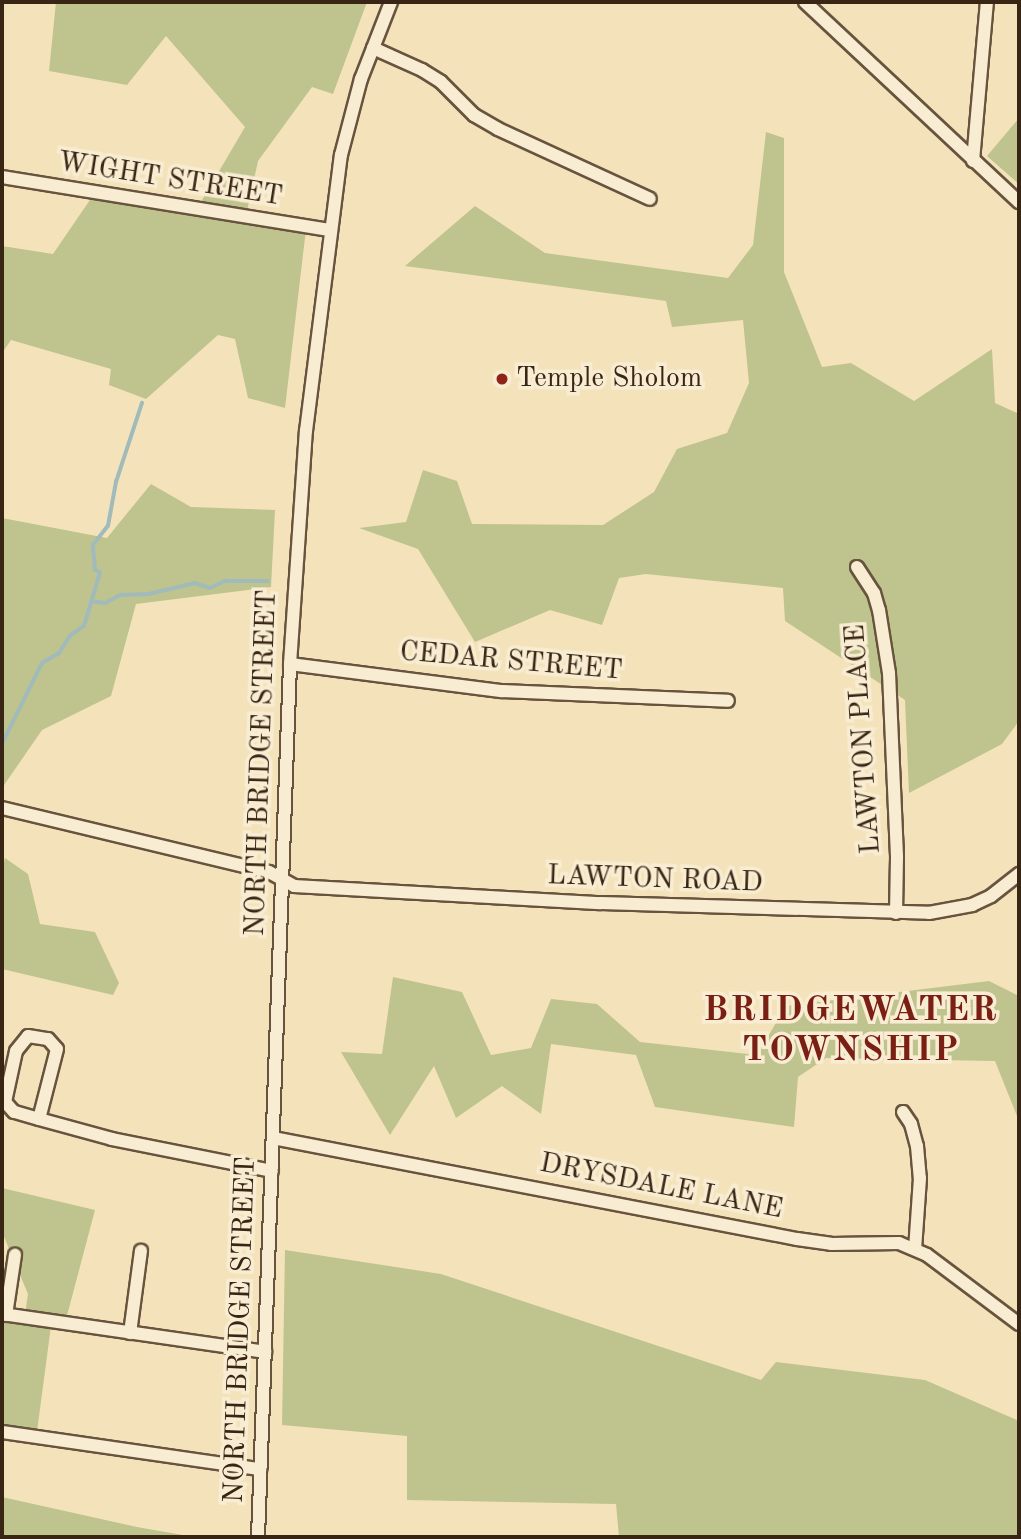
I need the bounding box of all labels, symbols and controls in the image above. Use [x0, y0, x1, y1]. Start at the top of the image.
street label: WIGHT STREET [55, 146, 285, 214]
place label: Temple Sholom [516, 362, 702, 396]
marker: Temple Sholom [494, 371, 510, 387]
street label: NORTH BRIDGE STREET [239, 589, 285, 937]
street label: LAWTON PLACE [839, 623, 889, 855]
street label: CEDAR STREET [398, 636, 624, 688]
street label: LAWTON ROAD [547, 859, 763, 901]
district label: BRIDGEWATER TOWNSHIP [705, 990, 997, 1072]
street label: DRYSDALE LANE [537, 1147, 785, 1227]
street label: NORTH BRIDGE STREET [218, 1156, 264, 1504]

